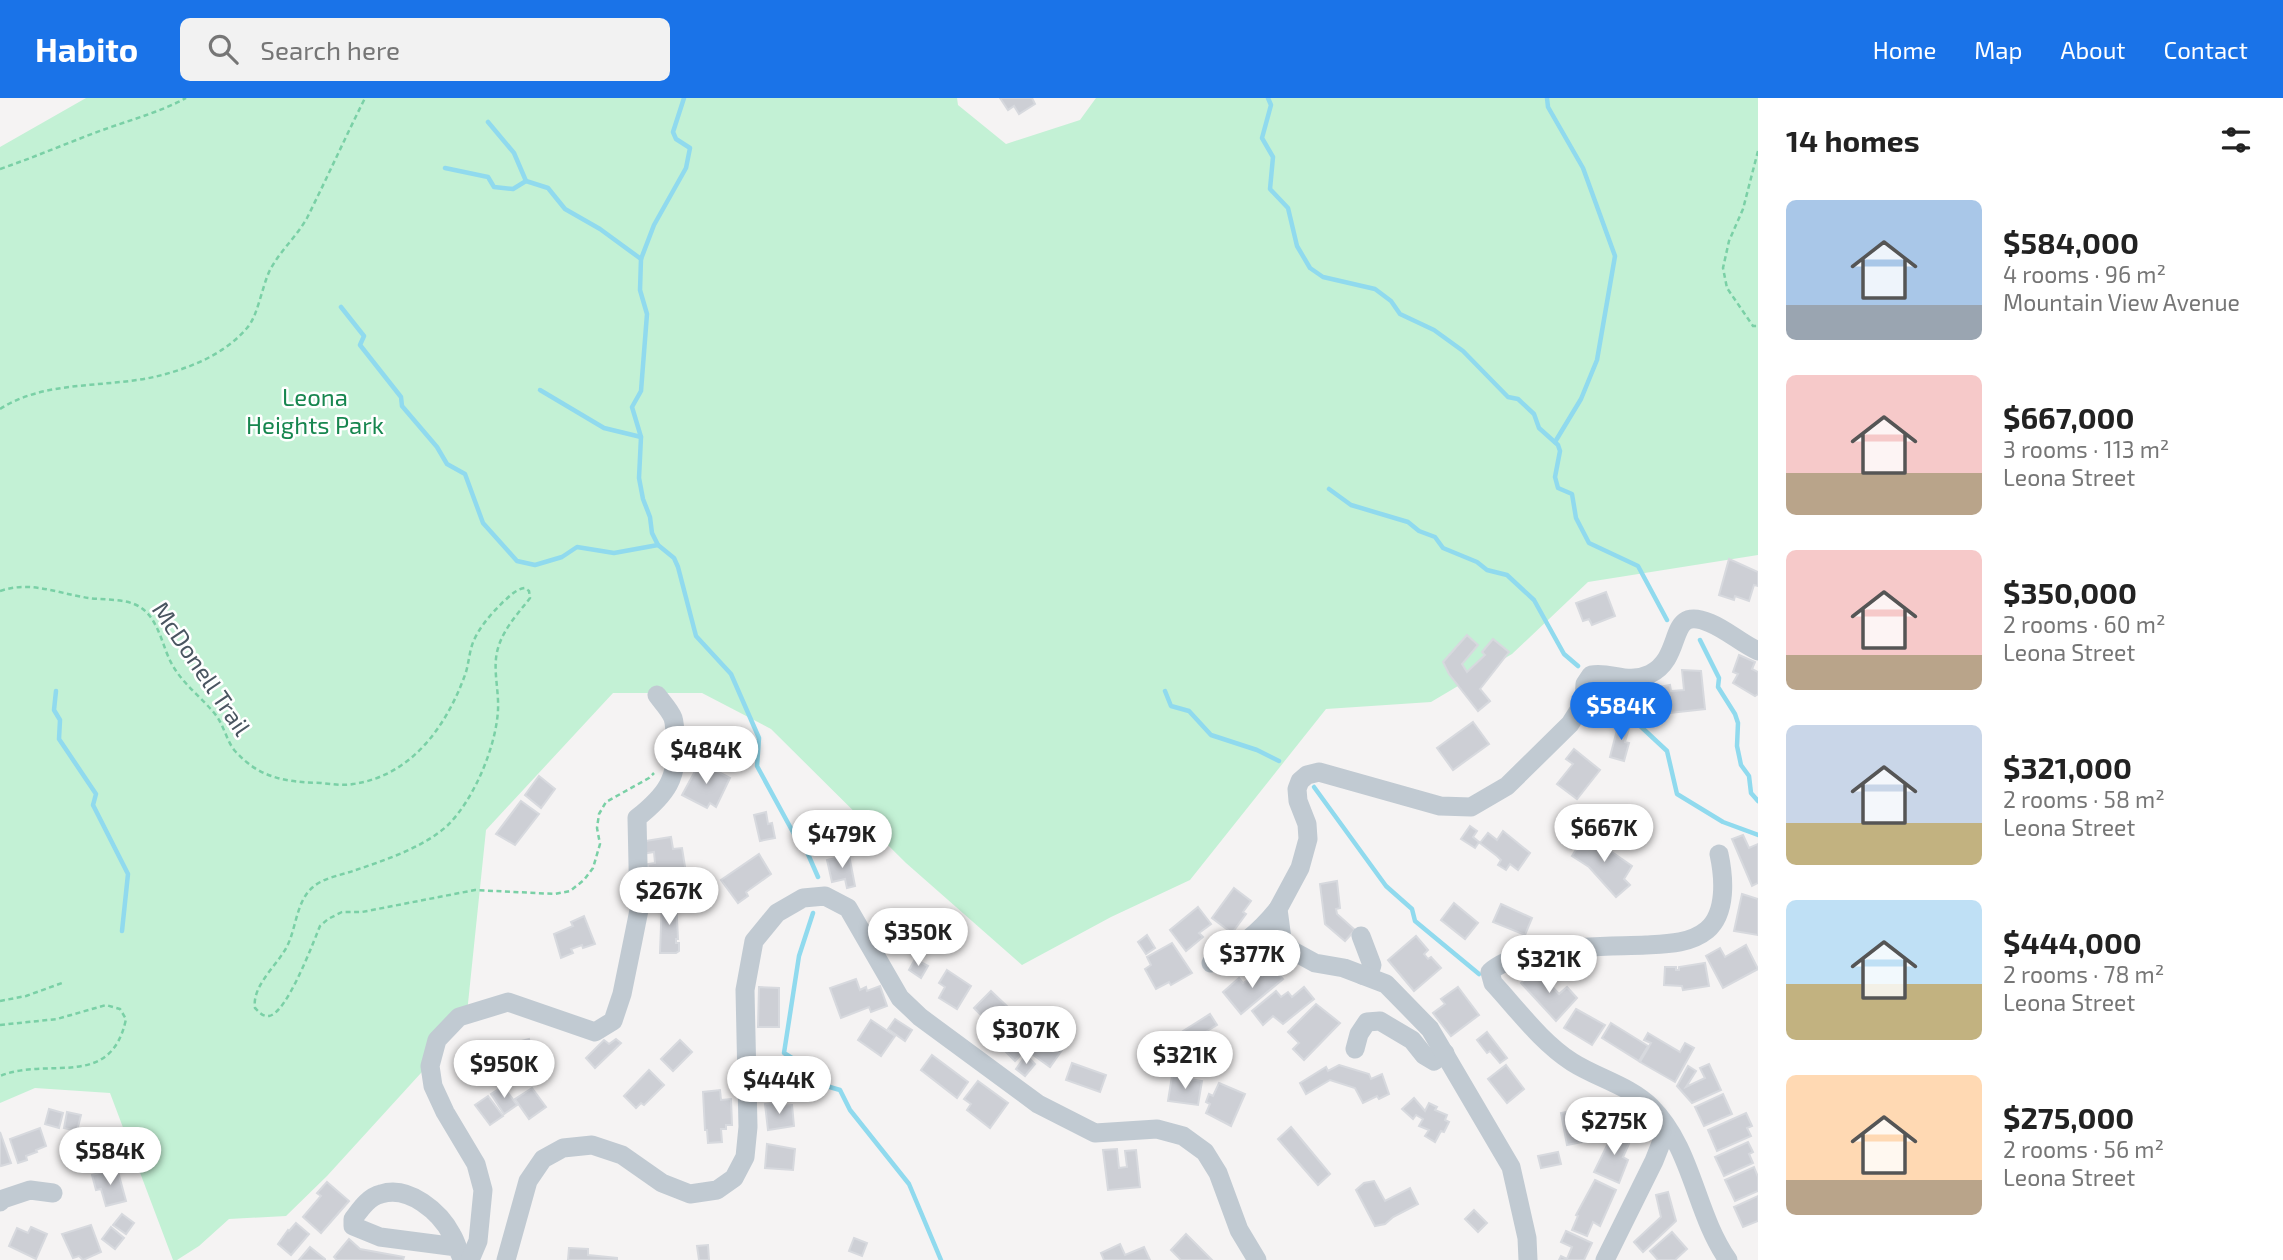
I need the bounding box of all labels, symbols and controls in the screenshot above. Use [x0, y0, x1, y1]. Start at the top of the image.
search box [180, 18, 670, 81]
text: Habito [35, 29, 138, 69]
icon: search [204, 30, 242, 68]
text: Search here [260, 34, 400, 65]
text: Home [1873, 35, 1936, 64]
text: Map [1974, 35, 2022, 64]
text: About [2060, 35, 2126, 64]
text: Contact [2164, 35, 2248, 64]
icon: filters [2217, 121, 2255, 159]
text: 14 homes [1786, 122, 1920, 158]
text: $584,000 [2003, 224, 2139, 260]
icon: home [1842, 228, 1926, 312]
text: 4 rooms · 96 m² [2003, 260, 2166, 288]
text: Mountain View Avenue [2003, 288, 2240, 316]
park label: Leona Heights Park [246, 382, 384, 439]
text: $667,000 [2003, 399, 2134, 435]
icon: home [1842, 403, 1926, 487]
text: 3 rooms · 113 m² [2003, 435, 2169, 463]
text: Leona Street [2003, 463, 2135, 491]
text: $350,000 [2003, 574, 2137, 610]
icon: home [1842, 578, 1926, 662]
street label: McDonell Trail [147, 596, 258, 741]
text: 2 rooms · 60 m² [2003, 610, 2165, 638]
text: Leona Street [2003, 638, 2135, 666]
pin: $584K [1572, 682, 1670, 742]
text: $584K [1586, 691, 1656, 719]
pin: $484K [657, 726, 755, 786]
text: $484K [670, 735, 742, 763]
text: $321,000 [2003, 749, 2132, 785]
icon: home [1842, 753, 1926, 837]
text: 2 rooms · 58 m² [2003, 785, 2165, 813]
pin: $667K [1555, 804, 1653, 864]
pin: $479K [793, 810, 891, 870]
text: $667K [1570, 813, 1638, 841]
text: Leona Street [2003, 813, 2135, 841]
text: $479K [808, 819, 876, 847]
pin: $267K [620, 868, 718, 927]
text: $267K [636, 876, 703, 904]
pin: $350K [869, 908, 967, 968]
text: $350K [884, 917, 952, 945]
text: $444,000 [2003, 924, 2142, 960]
icon: home [1842, 928, 1926, 1012]
pin: $377K [1203, 930, 1301, 990]
pin: $321K [1500, 936, 1598, 995]
text: $377K [1219, 939, 1285, 967]
text: $321K [1517, 944, 1581, 972]
text: 2 rooms · 78 m² [2003, 960, 2164, 988]
text: Leona Street [2003, 988, 2135, 1016]
pin: $307K [977, 1006, 1075, 1066]
text: $307K [992, 1015, 1060, 1043]
pin: $321K [1136, 1032, 1234, 1091]
pin: $950K [455, 1040, 553, 1100]
text: $321K [1153, 1040, 1217, 1068]
text: $950K [470, 1049, 538, 1077]
pin: $444K [730, 1056, 828, 1116]
text: $444K [743, 1065, 815, 1093]
pin: $275K [1565, 1098, 1663, 1157]
text: $275,000 [2003, 1099, 2134, 1135]
icon: home [1842, 1103, 1926, 1187]
text: $275K [1581, 1106, 1647, 1134]
pin: $584K [61, 1128, 159, 1187]
text: 2 rooms · 56 m² [2003, 1135, 2164, 1163]
text: $584K [75, 1136, 145, 1164]
text: Leona Street [2003, 1163, 2135, 1191]

